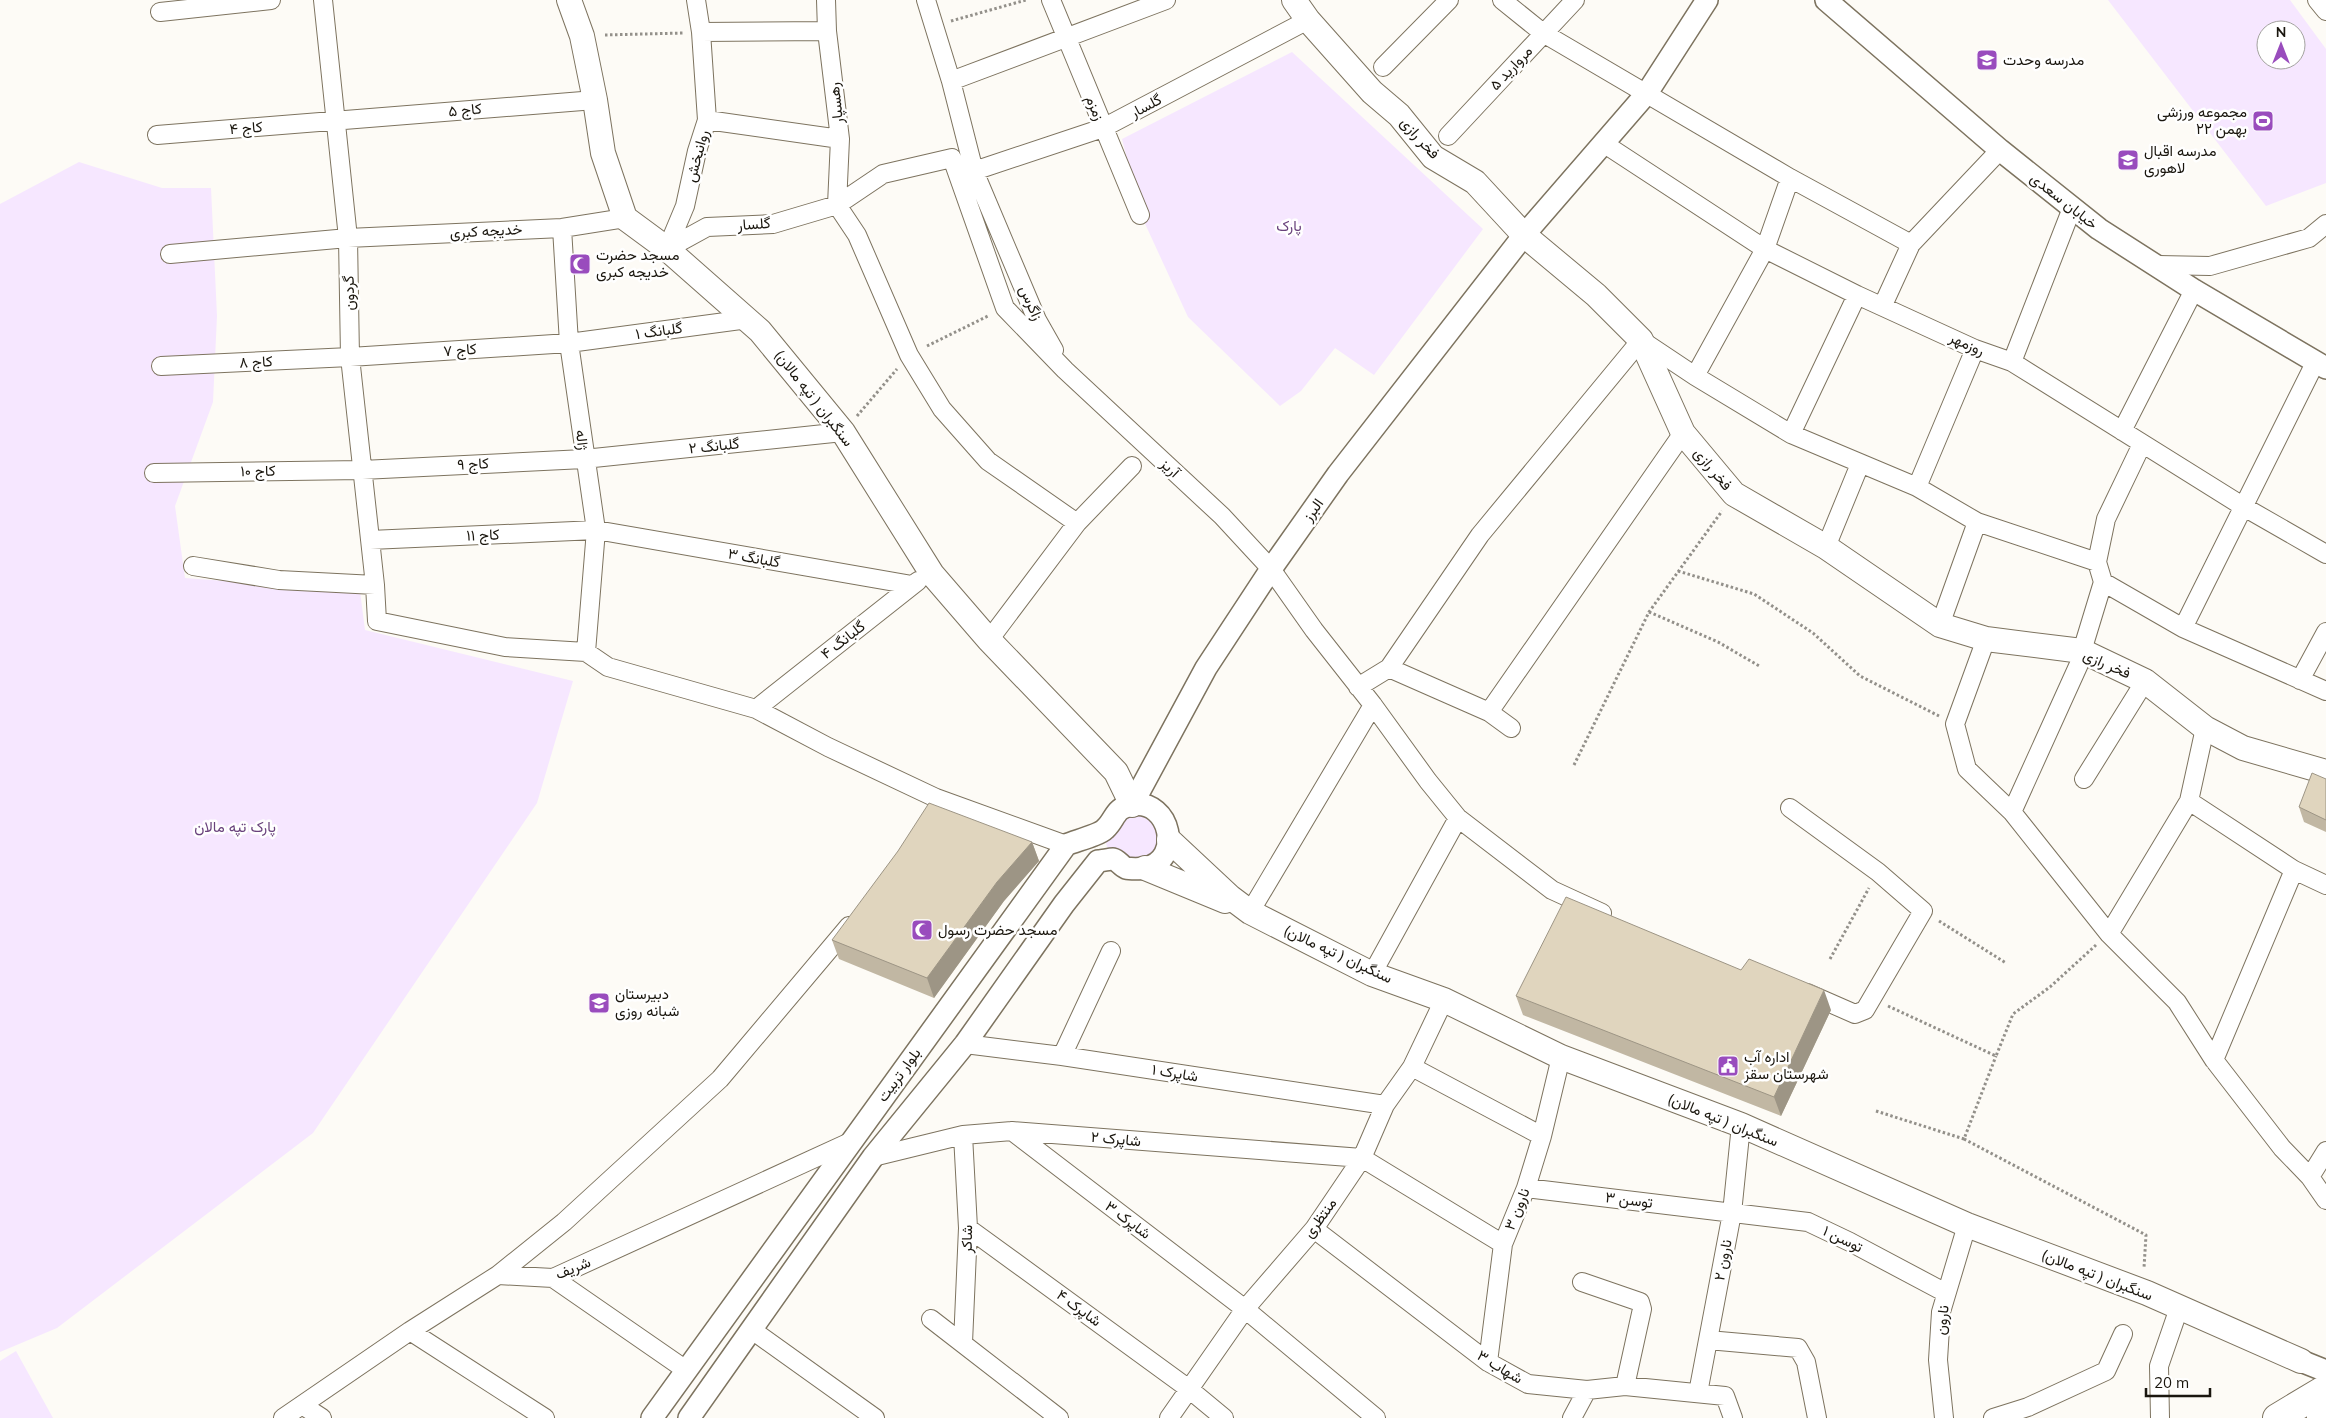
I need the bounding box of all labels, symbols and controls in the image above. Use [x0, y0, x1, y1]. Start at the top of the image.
north arrow [2256, 20, 2306, 70]
text: N [2276, 23, 2286, 41]
street label: مروارید ۵ [1485, 41, 1536, 94]
school or university icon: مدرسه وحدت [1975, 48, 1999, 72]
place label: مدرسه وحدت [2003, 50, 2084, 69]
street label: رهسپار [824, 81, 848, 126]
street label: گلسار [1126, 89, 1165, 122]
street label: زمزم [1081, 92, 1109, 124]
street label: کاج ۵ [447, 99, 483, 122]
place label: مجموعه ورزشی ۲۲ بهمن [2157, 102, 2247, 139]
sports icon: مجموعه ورزشی ۲۲ بهمن [2251, 109, 2275, 133]
street label: فخر رازی [1396, 113, 1444, 163]
street label: کاج ۴ [229, 117, 264, 140]
street label: روانبخش [680, 128, 714, 184]
place label: مدرسه اقبال لاهوری [2144, 141, 2217, 178]
school or university icon: مدرسه اقبال لاهوری [2116, 148, 2140, 172]
street label: خیابان سعدی [2026, 168, 2102, 234]
street label: گلسار [736, 213, 772, 234]
park label: پارک [1276, 216, 1302, 236]
street label: خدیجه کبری [449, 219, 523, 243]
place label: مسجد حضرت خدیجه کبری [596, 245, 679, 282]
mosque icon: مسجد حضرت خدیجه کبری [568, 252, 592, 276]
street label: گردون [339, 275, 358, 311]
street label: زاگرس [1014, 282, 1048, 324]
street label: گلبانگ ۱ [634, 318, 684, 343]
street label: روزمهر [1946, 327, 1988, 360]
street label: کاج ۷ [443, 339, 478, 362]
street label: سنگبران ( تپه مالان) [770, 345, 858, 451]
street label: کاج ۸ [239, 351, 274, 374]
street label: ژاله [572, 429, 593, 452]
street label: گلبانگ ۲ [688, 433, 741, 458]
street label: فخر رازی [1689, 443, 1737, 495]
street label: کاج ۹ [457, 453, 490, 476]
street label: آریز [1156, 453, 1185, 482]
street label: کاج ۱۰ [240, 461, 276, 482]
street label: البرز [1297, 495, 1327, 526]
street label: کاج ۱۱ [466, 524, 500, 547]
street label: گلبانگ ۳ [726, 544, 782, 572]
street label: گلبانگ ۴ [817, 616, 869, 663]
street label: فخر رازی [2080, 645, 2134, 683]
park label: پارک تپه مالان [194, 817, 276, 837]
mosque icon: مسجد حضرت رسول [910, 918, 934, 942]
place label: مسجد حضرت رسول [938, 920, 1057, 939]
street label: سنگبران ( تپه مالان) [1280, 920, 1396, 988]
place label: دبیرستان شبانه روزی [615, 984, 679, 1021]
school or university icon: دبیرستان شبانه روزی [587, 991, 611, 1015]
street label: بلوار تربیت [873, 1044, 925, 1105]
place label: اداره آب شهرستان سقز [1743, 1047, 1829, 1083]
public building icon: اداره آب شهرستان سقز [1716, 1054, 1740, 1078]
street label: شاپرک ۱ [1150, 1059, 1200, 1087]
street label: سنگبران ( تپه مالان) [1665, 1089, 1782, 1151]
street label: شاپرک ۲ [1090, 1127, 1142, 1151]
street label: نارون ۳ [1500, 1185, 1534, 1233]
street label: توسن ۳ [1604, 1187, 1654, 1213]
street label: منتظری [1299, 1194, 1341, 1242]
street label: شاپرک ۳ [1101, 1196, 1155, 1244]
street label: توسن ۱ [1820, 1221, 1867, 1257]
street label: شاکر [957, 1225, 976, 1254]
street label: نارون ۲ [1709, 1238, 1736, 1282]
street label: سنگبران ( تپه مالان) [2038, 1245, 2156, 1306]
street label: شریف [552, 1252, 593, 1283]
street label: شاپرک ۴ [1053, 1285, 1106, 1331]
street label: نارون [1930, 1304, 1953, 1336]
street label: شهاب ۳ [1474, 1346, 1527, 1388]
scale bar [2146, 1366, 2210, 1398]
text: 20 m [2154, 1373, 2189, 1392]

